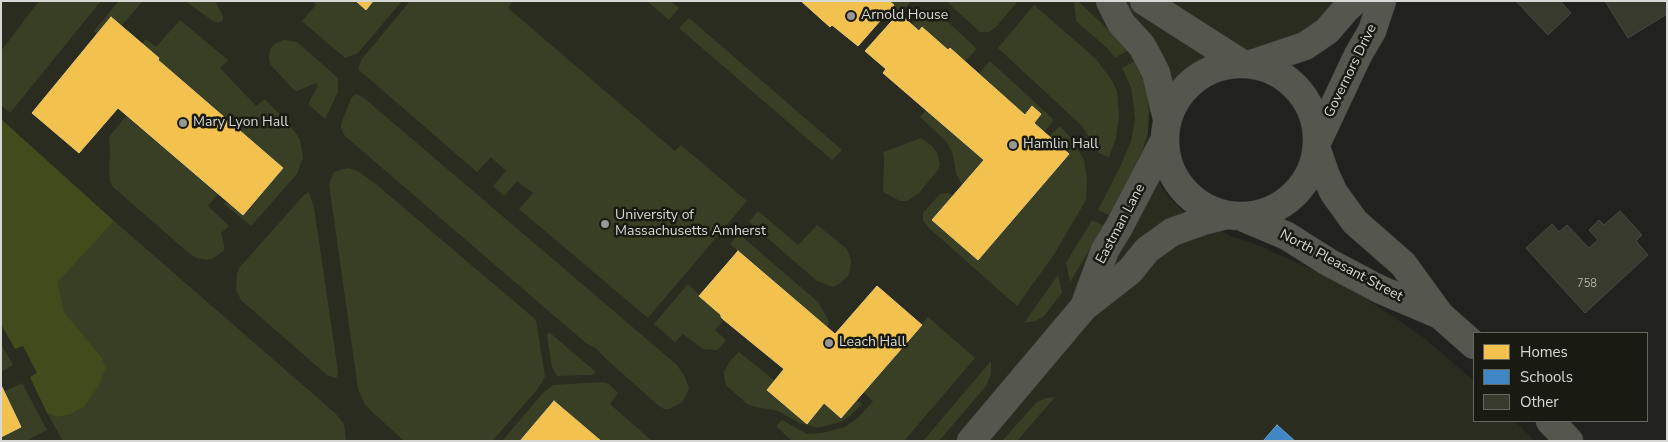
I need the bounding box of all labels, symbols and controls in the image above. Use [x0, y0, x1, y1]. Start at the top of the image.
place label: Arnold House [861, 8, 948, 24]
marker: Arnold House [845, 10, 857, 22]
street label: Governors Drive [1321, 22, 1381, 120]
place label: Mary Lyon Hall [193, 115, 288, 131]
marker: Mary Lyon Hall [177, 117, 189, 129]
place label: Hamlin Hall [1023, 137, 1098, 153]
marker: Hamlin Hall [1007, 139, 1019, 151]
street label: Eastman Lane [1093, 181, 1149, 267]
place label: University of Massachusetts Amherst [615, 208, 766, 240]
marker: University of Massachusetts Amherst [599, 218, 611, 230]
street label: North Pleasant Street [1277, 227, 1405, 305]
house number: 758 [1577, 277, 1597, 291]
legend [1473, 332, 1648, 422]
place label: Leach Hall [839, 335, 906, 351]
marker: Leach Hall [823, 337, 835, 349]
text: Homes [1520, 342, 1568, 362]
text: Schools [1520, 367, 1573, 387]
text: Other [1520, 392, 1559, 412]

